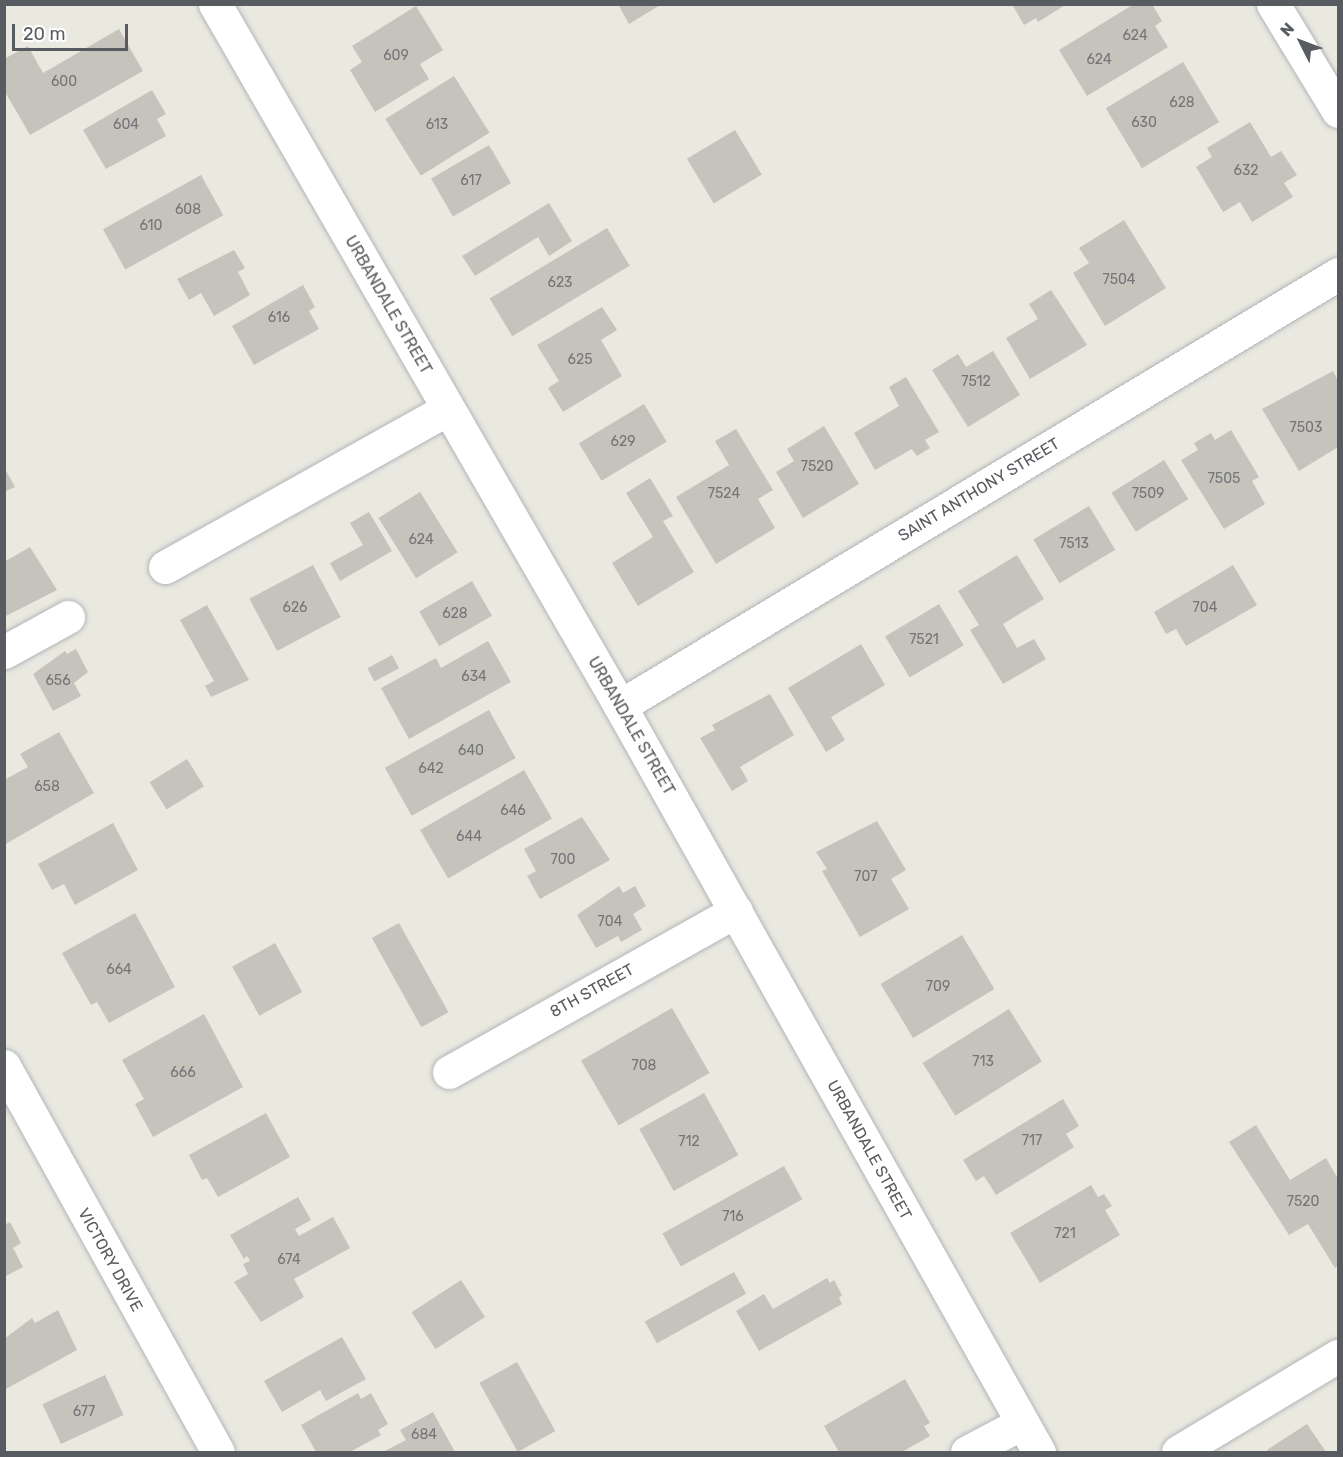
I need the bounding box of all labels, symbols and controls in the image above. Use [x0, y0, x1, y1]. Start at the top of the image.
scale bar [15, 12, 130, 50]
north arrow [1271, 12, 1331, 72]
text: N [1276, 19, 1298, 40]
text: 20 m [23, 23, 65, 45]
house number: 624 [1122, 28, 1148, 44]
house number: 609 [383, 48, 409, 64]
house number: 624 [1086, 52, 1112, 68]
house number: 600 [51, 74, 77, 90]
house number: 628 [1169, 95, 1195, 111]
house number: 630 [1131, 115, 1157, 131]
house number: 604 [113, 117, 139, 133]
house number: 613 [426, 117, 448, 133]
house number: 632 [1233, 163, 1259, 179]
house number: 617 [460, 173, 482, 189]
house number: 608 [175, 202, 201, 218]
house number: 610 [140, 218, 162, 234]
street label: URBANDALE STREET [341, 232, 435, 378]
house number: 7504 [1102, 272, 1136, 288]
house number: 623 [547, 275, 573, 291]
house number: 616 [268, 310, 290, 326]
house number: 625 [568, 352, 592, 368]
house number: 7512 [961, 374, 991, 390]
house number: 7503 [1290, 420, 1322, 436]
house number: 629 [611, 434, 635, 450]
street label: SAINT ANTHONY STREET [894, 434, 1064, 546]
house number: 7520 [801, 459, 833, 475]
house number: 7505 [1208, 471, 1240, 487]
house number: 7524 [708, 486, 740, 502]
house number: 7509 [1132, 486, 1164, 502]
house number: 624 [408, 532, 434, 548]
house number: 7513 [1059, 536, 1089, 552]
house number: 626 [282, 600, 308, 616]
house number: 704 [1193, 600, 1217, 616]
house number: 628 [442, 606, 468, 622]
house number: 7521 [909, 632, 939, 648]
street label: URBANDALE STREET [584, 653, 678, 799]
house number: 634 [461, 669, 487, 685]
house number: 656 [45, 673, 71, 689]
house number: 640 [458, 743, 484, 759]
house number: 642 [418, 761, 444, 777]
house number: 658 [34, 779, 60, 795]
house number: 646 [500, 803, 526, 819]
house number: 644 [456, 829, 482, 845]
house number: 700 [551, 852, 575, 868]
house number: 707 [854, 869, 878, 885]
house number: 704 [598, 914, 622, 930]
street label: 8TH STREET [547, 960, 637, 1022]
house number: 664 [106, 962, 132, 978]
house number: 709 [926, 979, 950, 995]
house number: 713 [972, 1054, 994, 1070]
house number: 708 [632, 1058, 656, 1074]
house number: 666 [170, 1065, 196, 1081]
street label: URBANDALE STREET [823, 1077, 915, 1223]
house number: 717 [1022, 1133, 1042, 1149]
house number: 712 [678, 1134, 700, 1150]
house number: 7520 [1287, 1194, 1319, 1210]
street label: VICTORY DRIVE [74, 1205, 146, 1315]
house number: 716 [722, 1209, 744, 1225]
house number: 721 [1054, 1226, 1076, 1242]
house number: 674 [277, 1252, 301, 1268]
house number: 677 [73, 1404, 95, 1420]
house number: 684 [411, 1427, 437, 1443]

